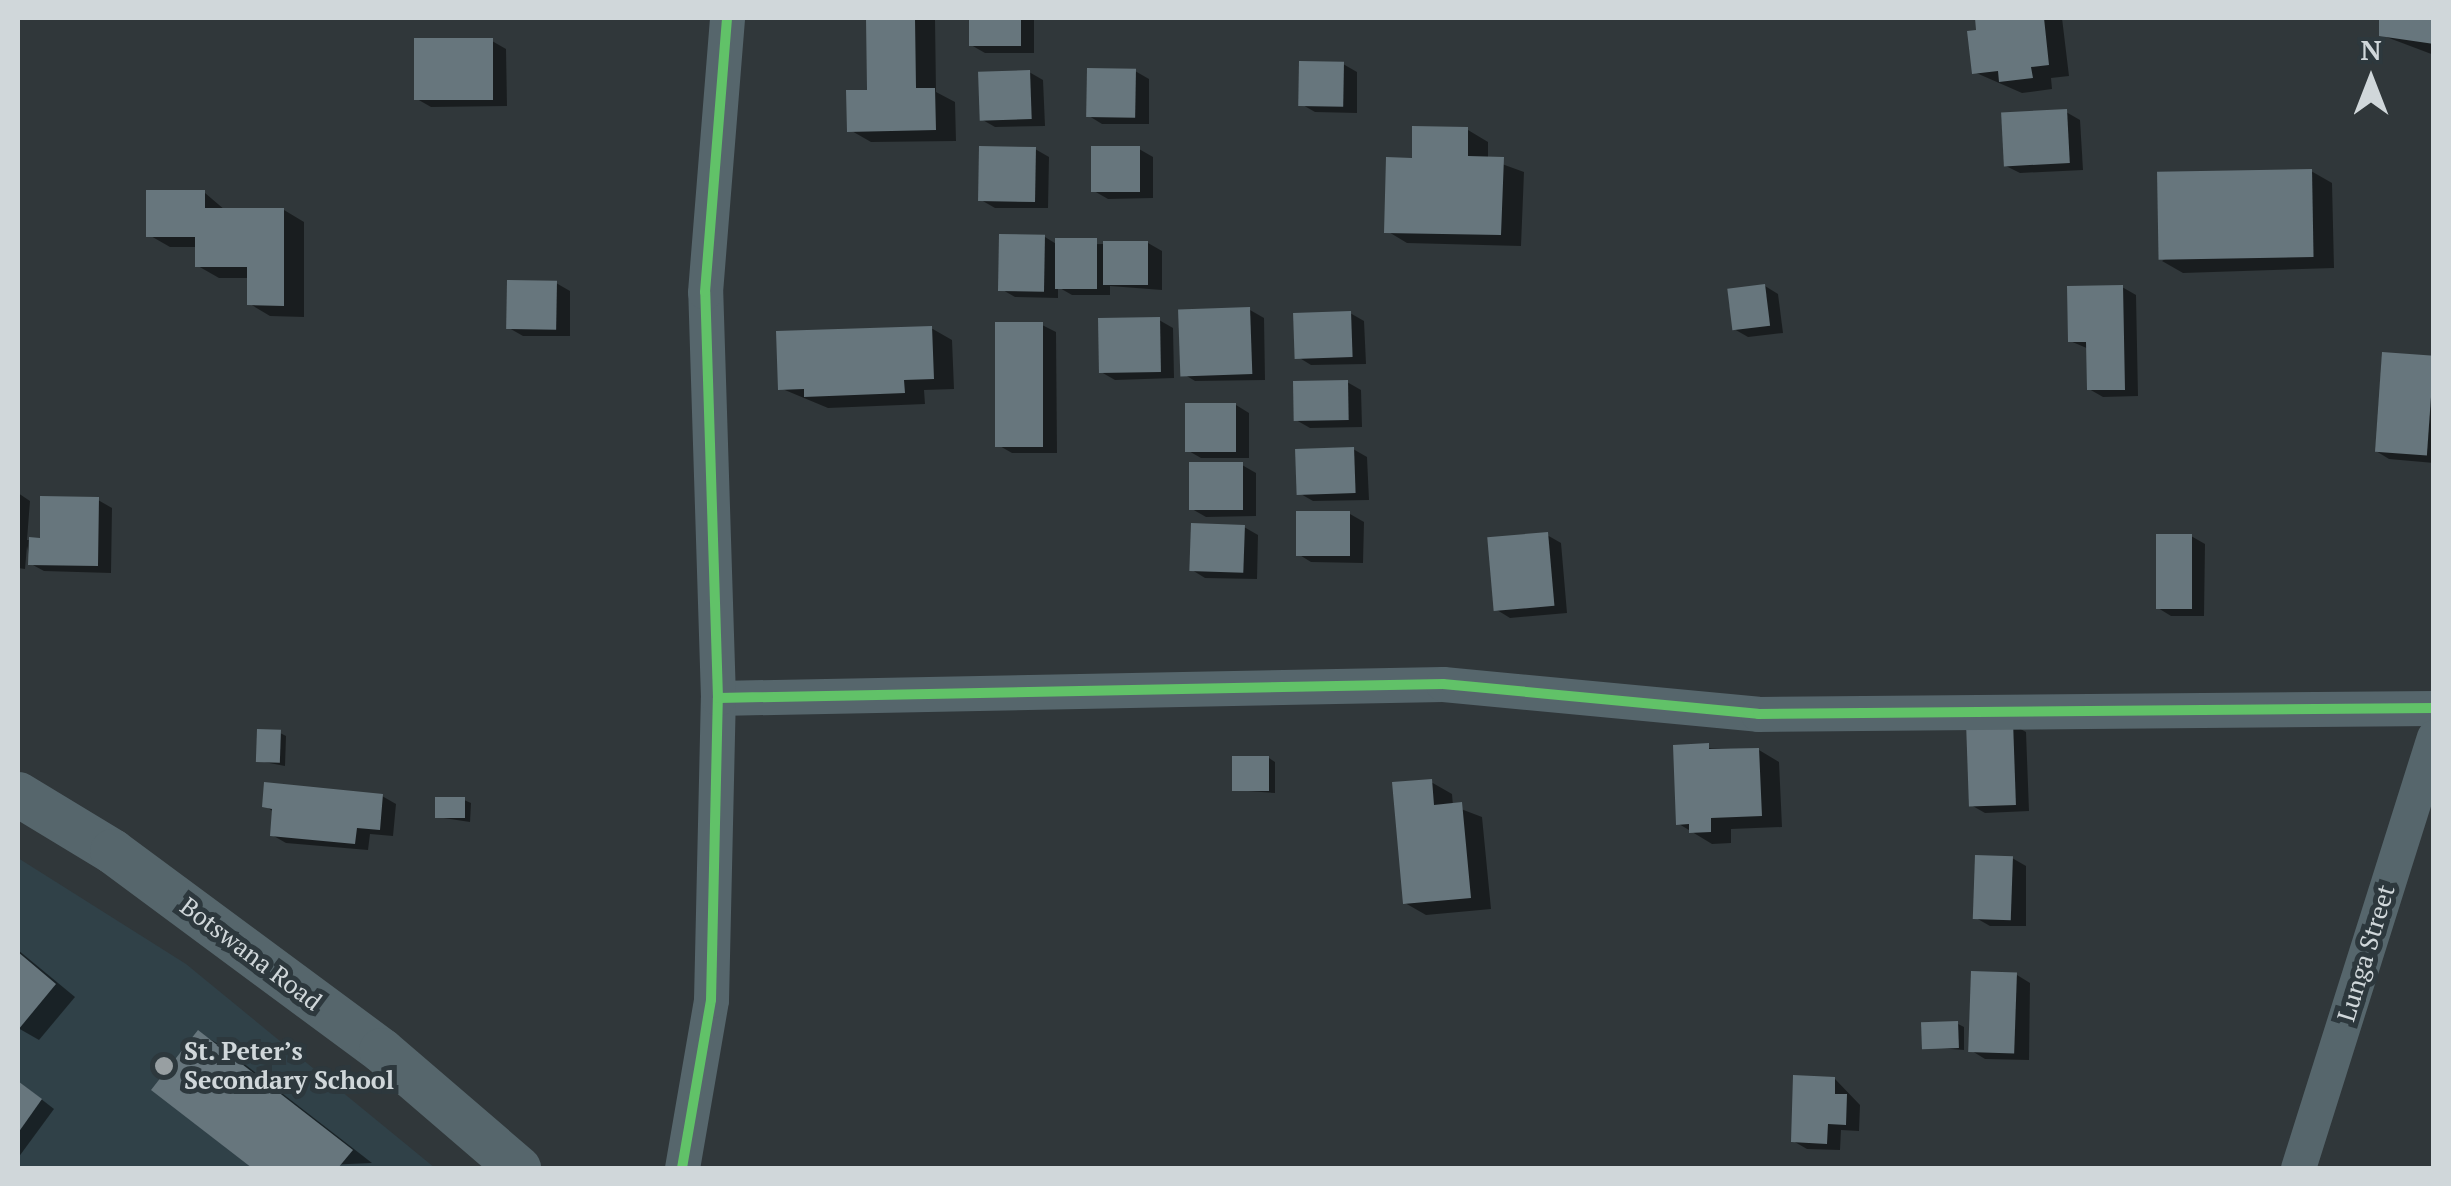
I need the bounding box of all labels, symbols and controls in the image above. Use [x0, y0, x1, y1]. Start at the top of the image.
north arrow [2321, 30, 2421, 130]
text: N [2360, 31, 2382, 68]
street label: Lunga Street [2331, 881, 2401, 1025]
street label: Botswana Road [174, 891, 328, 1017]
place label: St. Peter’s Secondary School [184, 1037, 394, 1096]
marker: St. Peter’s Secondary School [153, 1055, 175, 1077]

